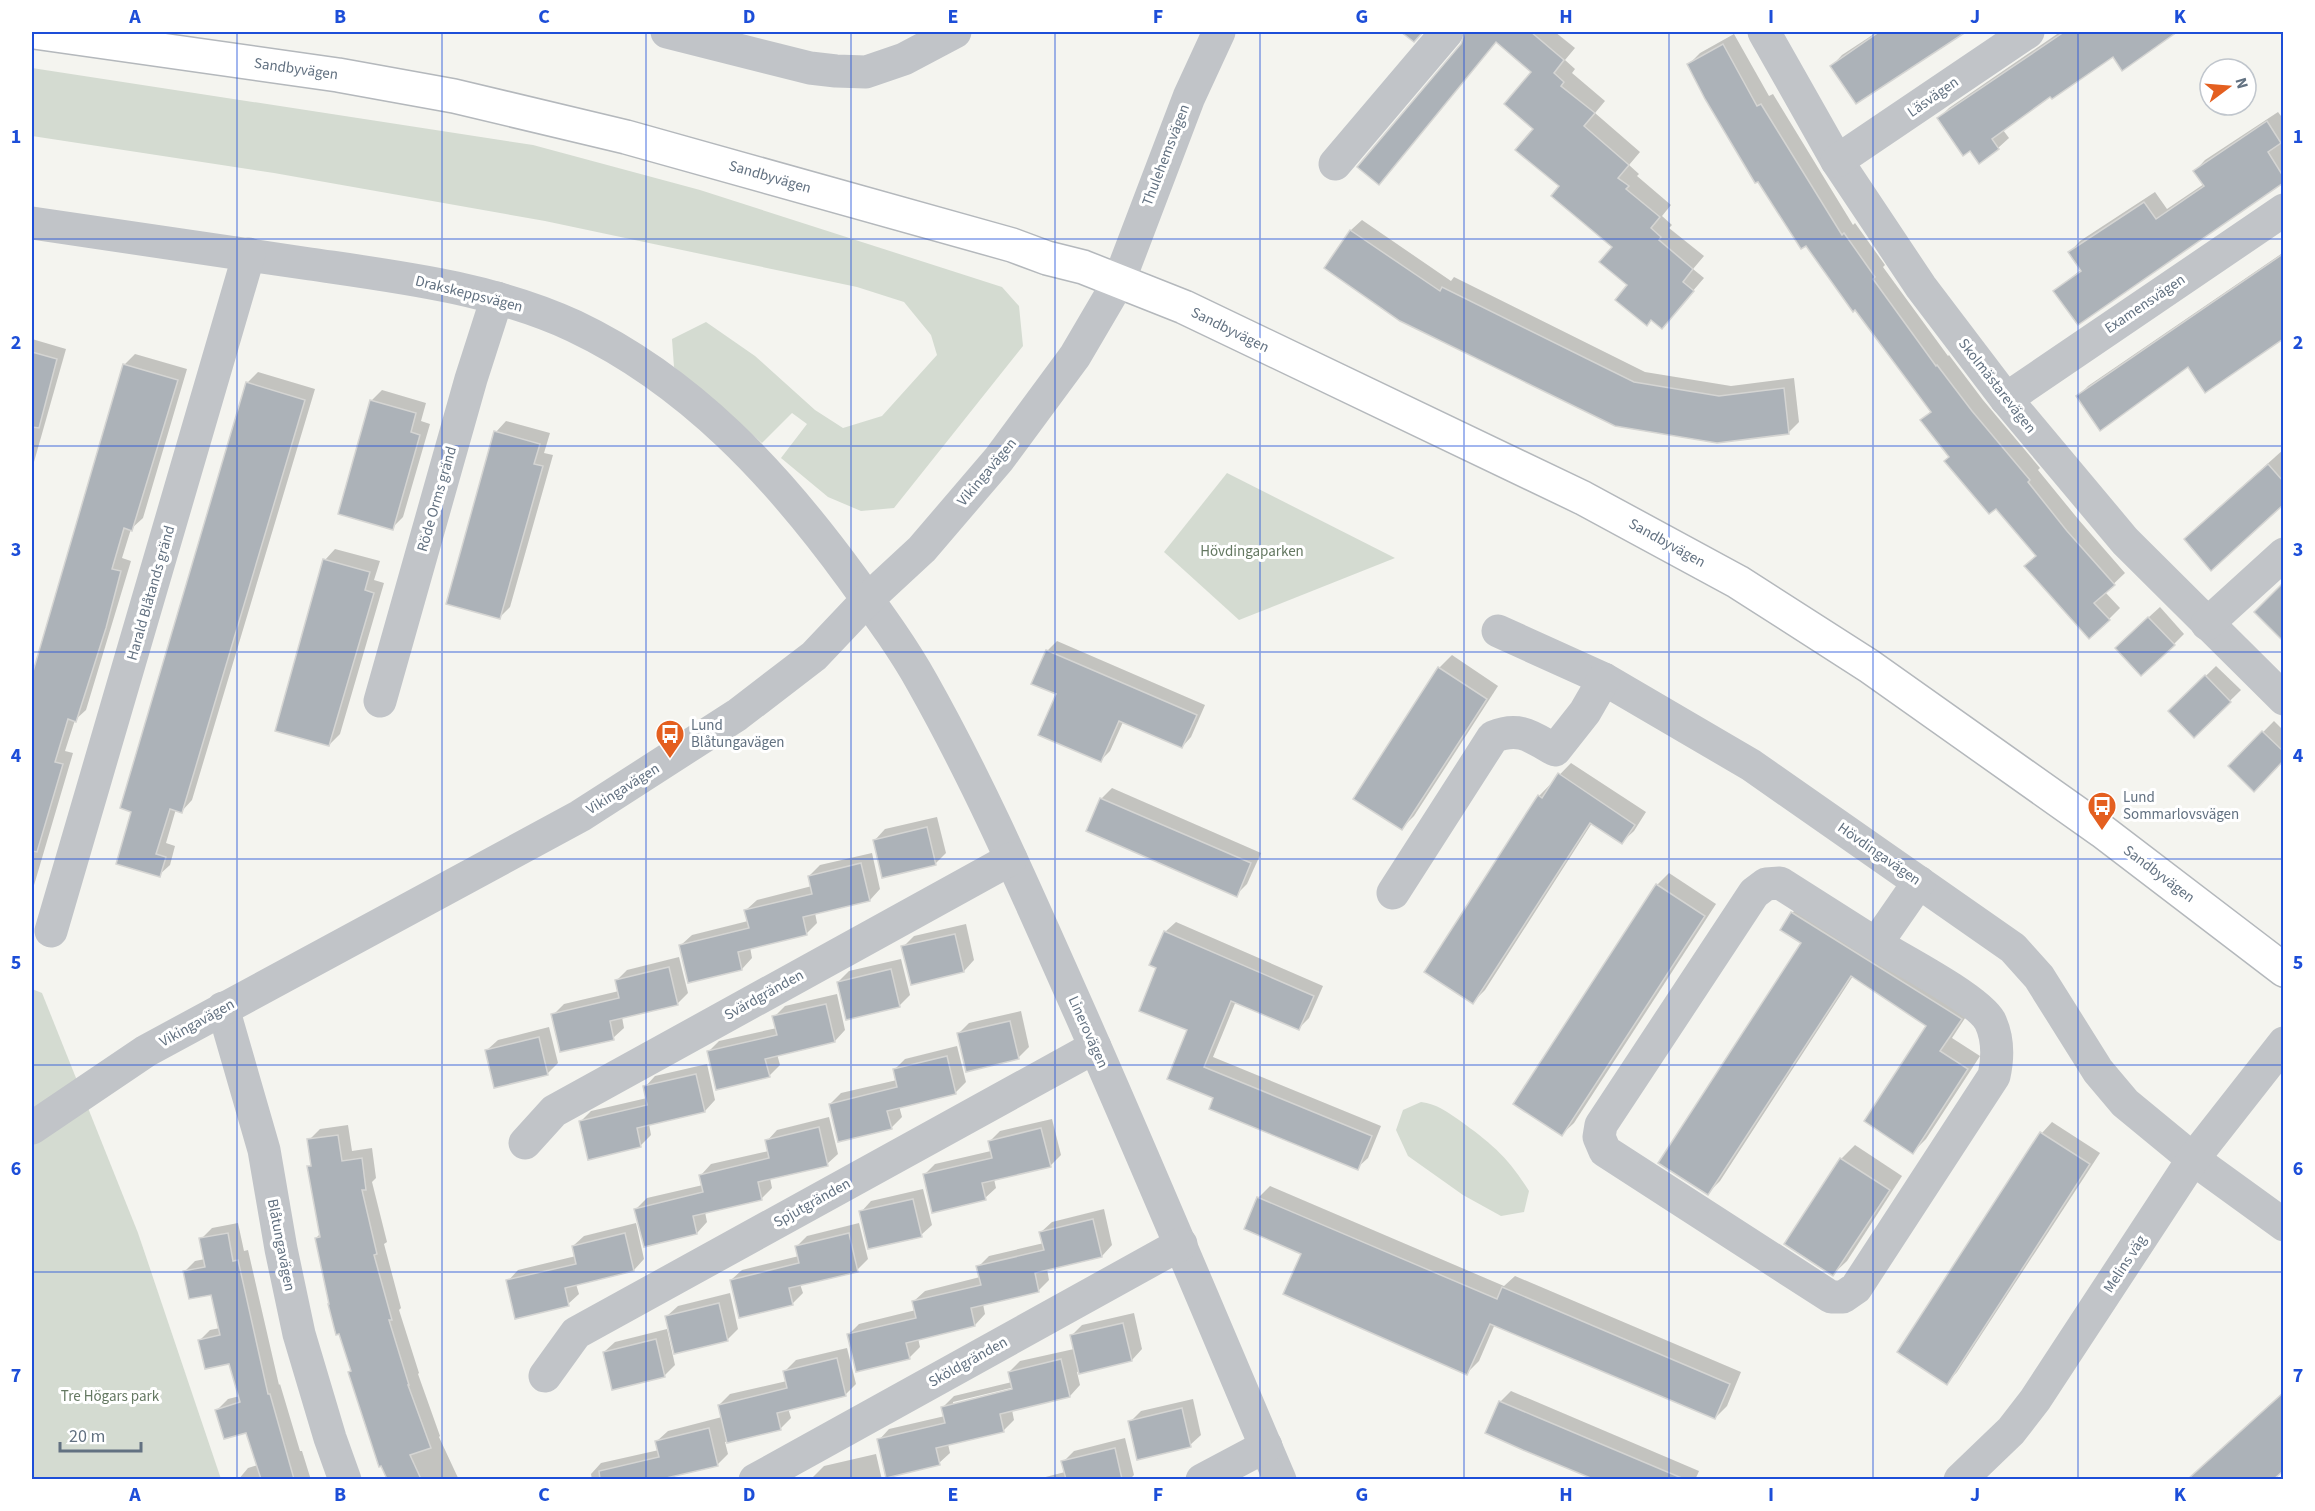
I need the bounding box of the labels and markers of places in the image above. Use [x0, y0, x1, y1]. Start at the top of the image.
place label: Lund Blåtungavägen [691, 715, 785, 753]
bus stop icon: Lund Blåtungavägen [654, 718, 686, 760]
place label: Lund Sommarlovsvägen [2123, 787, 2239, 825]
bus stop icon: Lund Sommarlovsvägen [2086, 790, 2118, 832]

